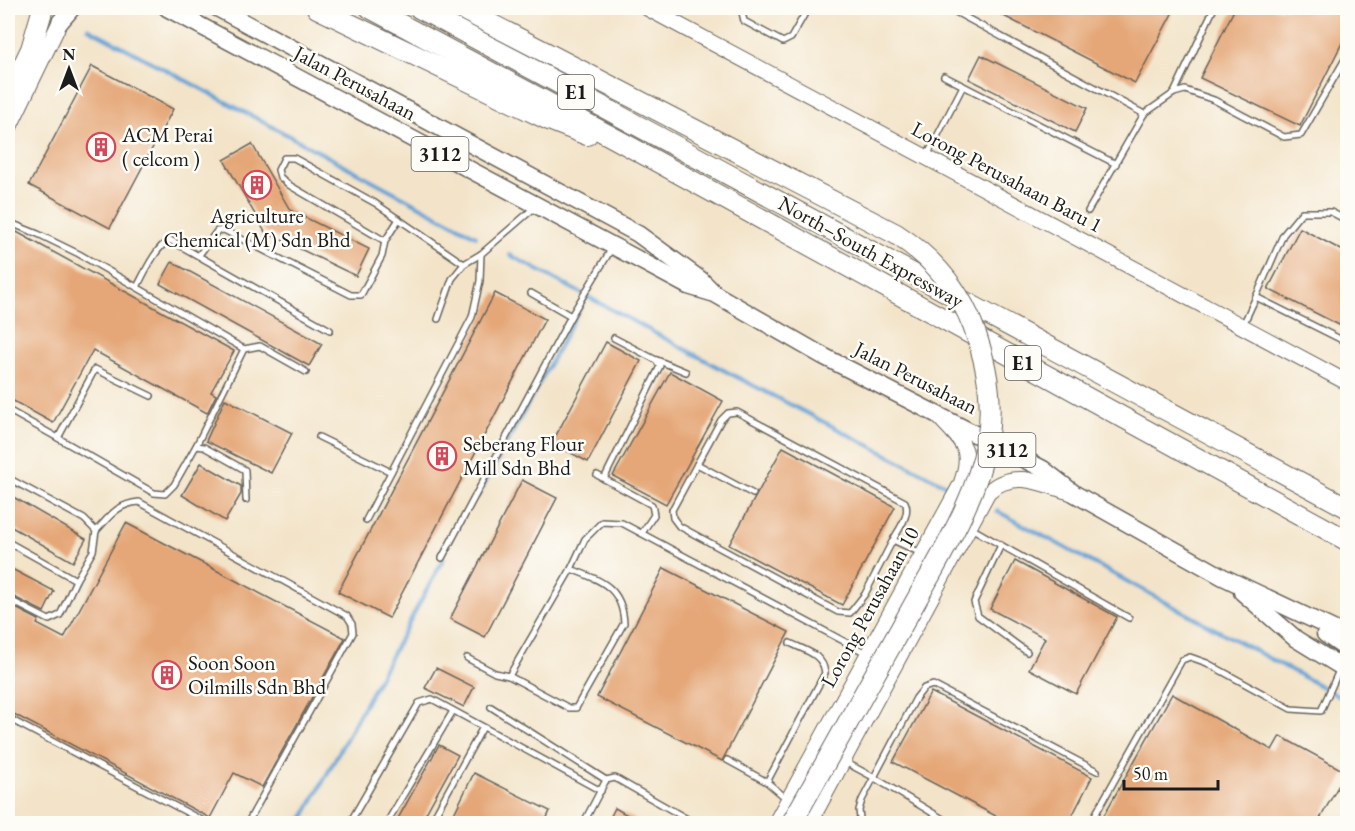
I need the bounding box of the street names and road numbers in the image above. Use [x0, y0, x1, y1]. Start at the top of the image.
street label: Jalan Perusahaan [288, 38, 421, 126]
road number: E1 [558, 75, 594, 109]
street label: Lorong Perusahaan Baru 1 [907, 115, 1107, 238]
road number: 3112 [412, 137, 468, 171]
street label: North–South Expressway [774, 189, 969, 314]
street label: Jalan Perusahaan [848, 334, 982, 420]
road number: E1 [1005, 346, 1041, 380]
road number: 3112 [978, 433, 1036, 467]
street label: Lorong Perusahaan 10 [814, 522, 925, 692]

